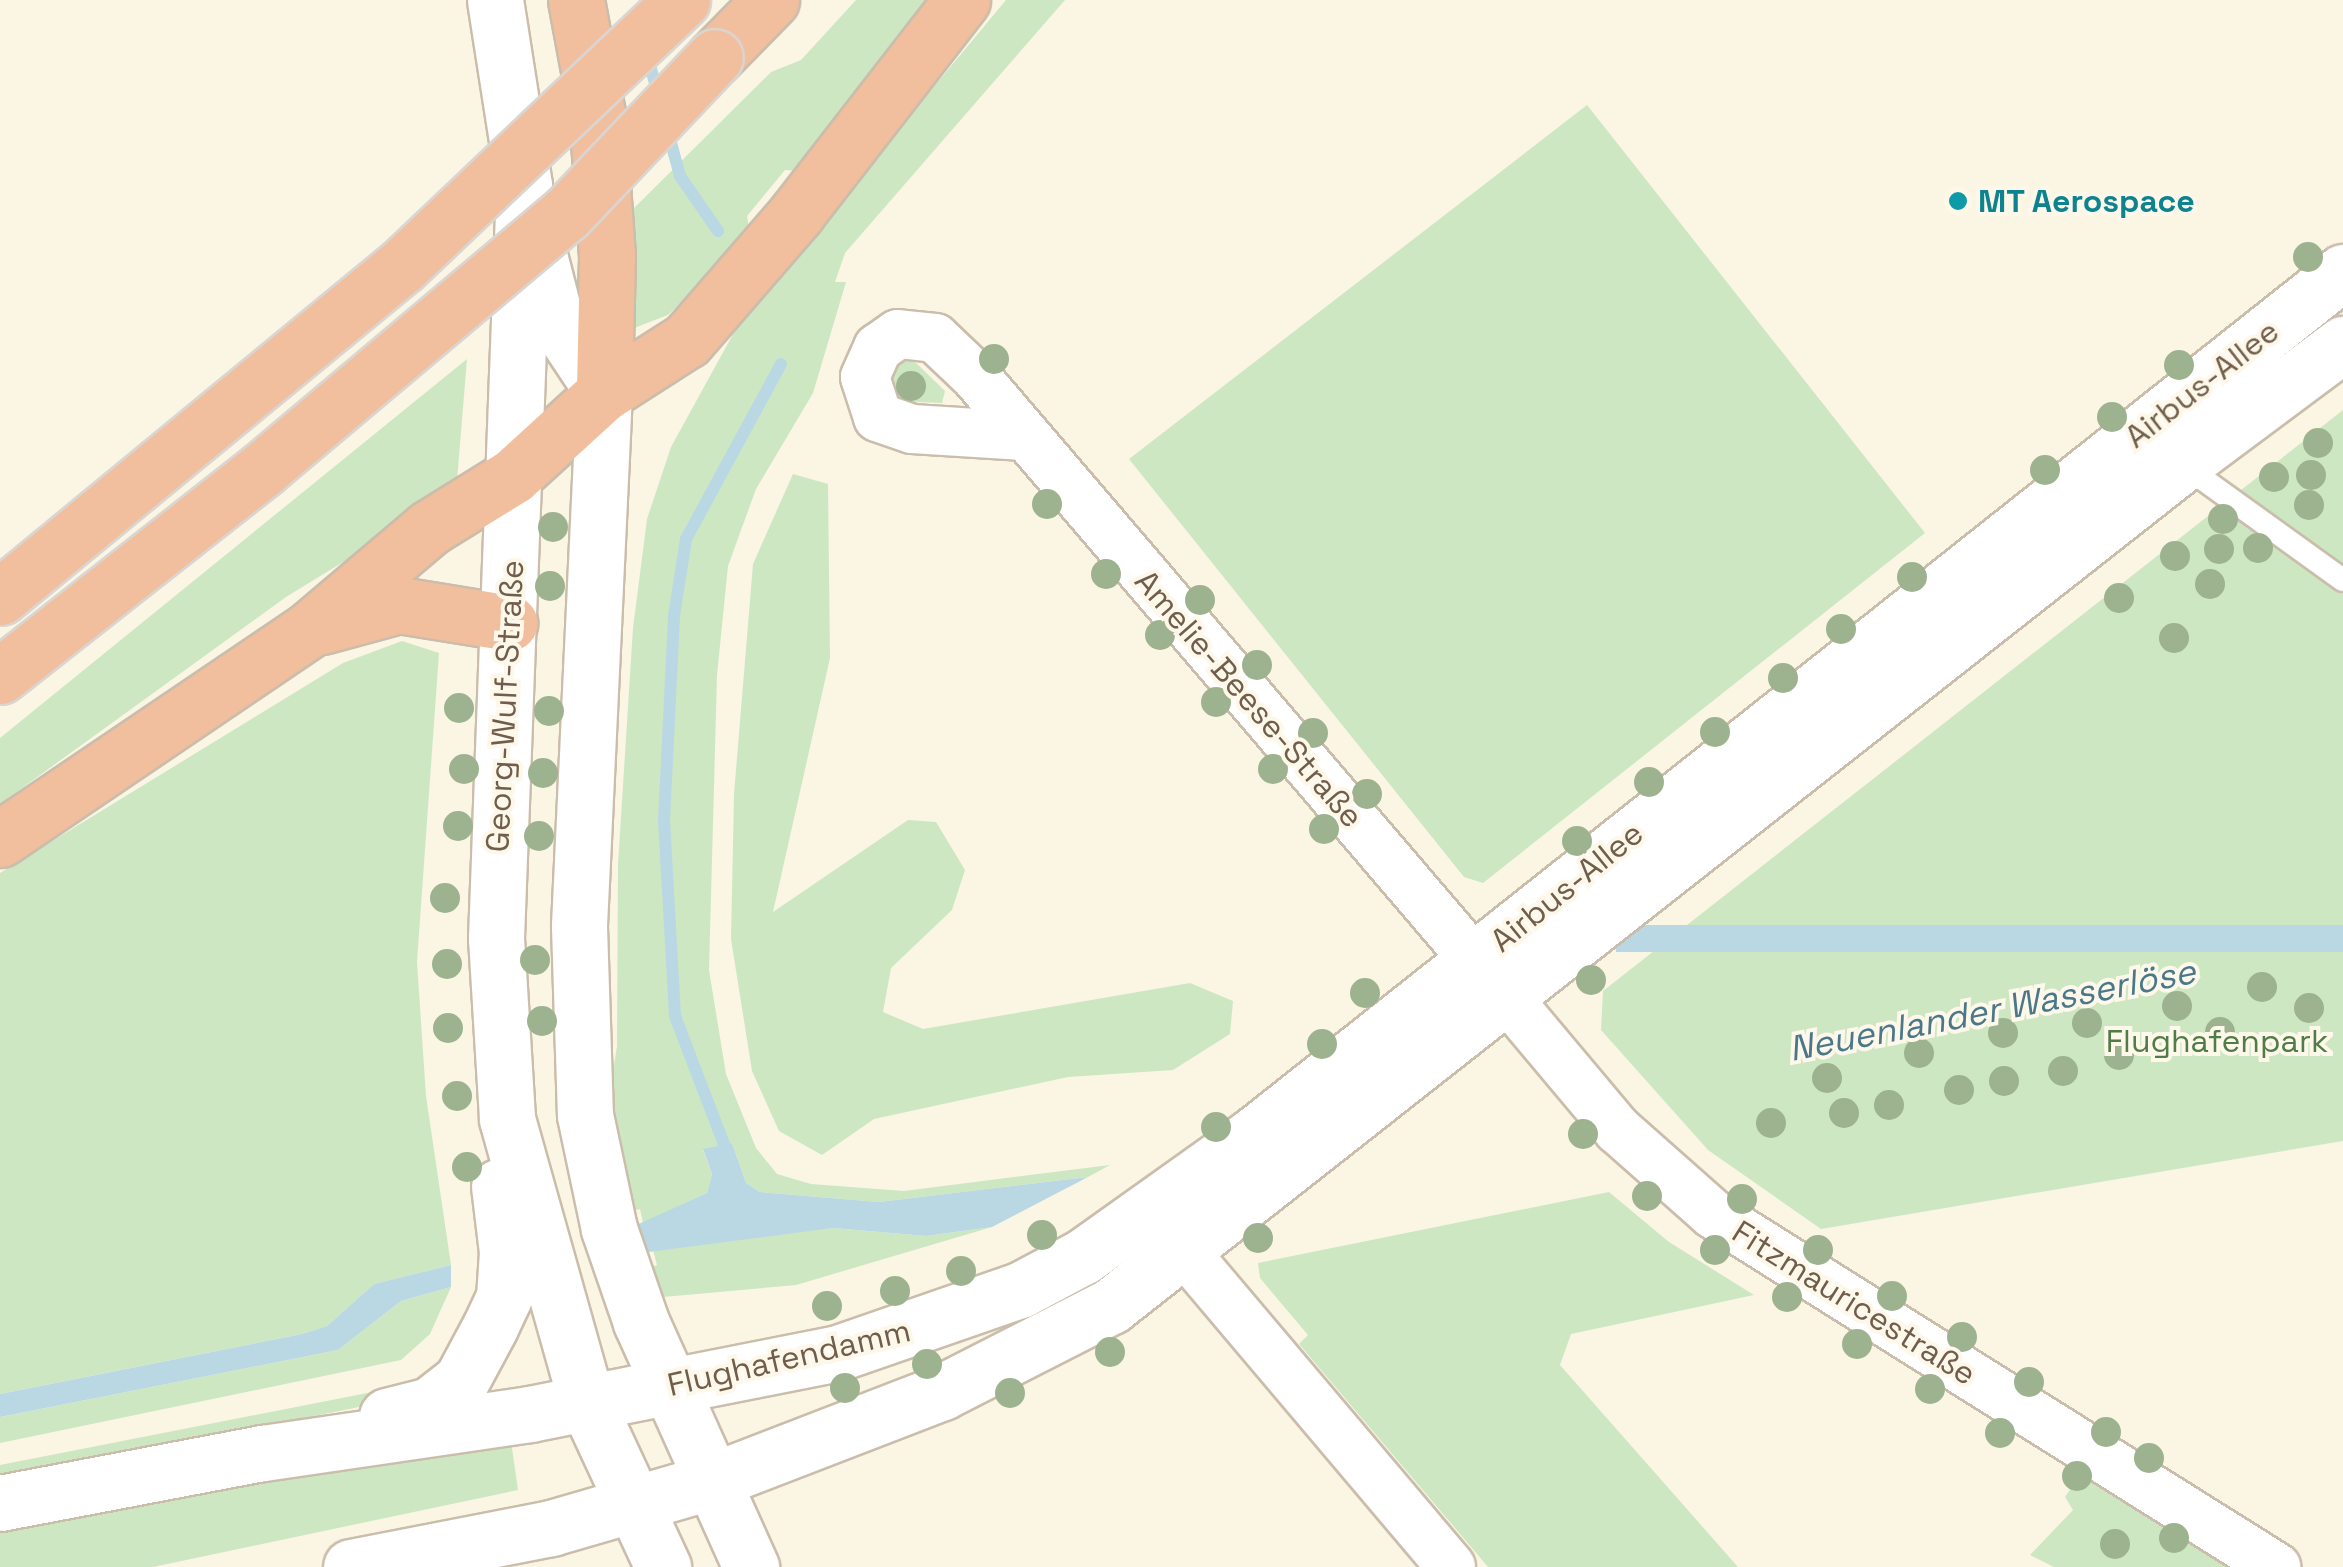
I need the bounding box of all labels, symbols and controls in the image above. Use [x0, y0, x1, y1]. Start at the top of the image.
place label: MT Aerospace [1978, 182, 2196, 220]
marker: MT Aerospace [1947, 190, 1969, 212]
street label: Airbus-Allee [2117, 312, 2287, 456]
street label: Georg-Wulf-Straße [478, 559, 532, 853]
street label: Amelie-Beese-Straße [1127, 562, 1371, 836]
street label: Airbus-Allee [1483, 814, 1651, 960]
water label: Neuenlander Wasserlöse [1785, 950, 2199, 1070]
park label: Flughafenpark [2106, 1022, 2328, 1060]
street label: Fitzmauricestraße [1725, 1213, 1983, 1393]
street label: Flughafendamm [664, 1311, 914, 1405]

